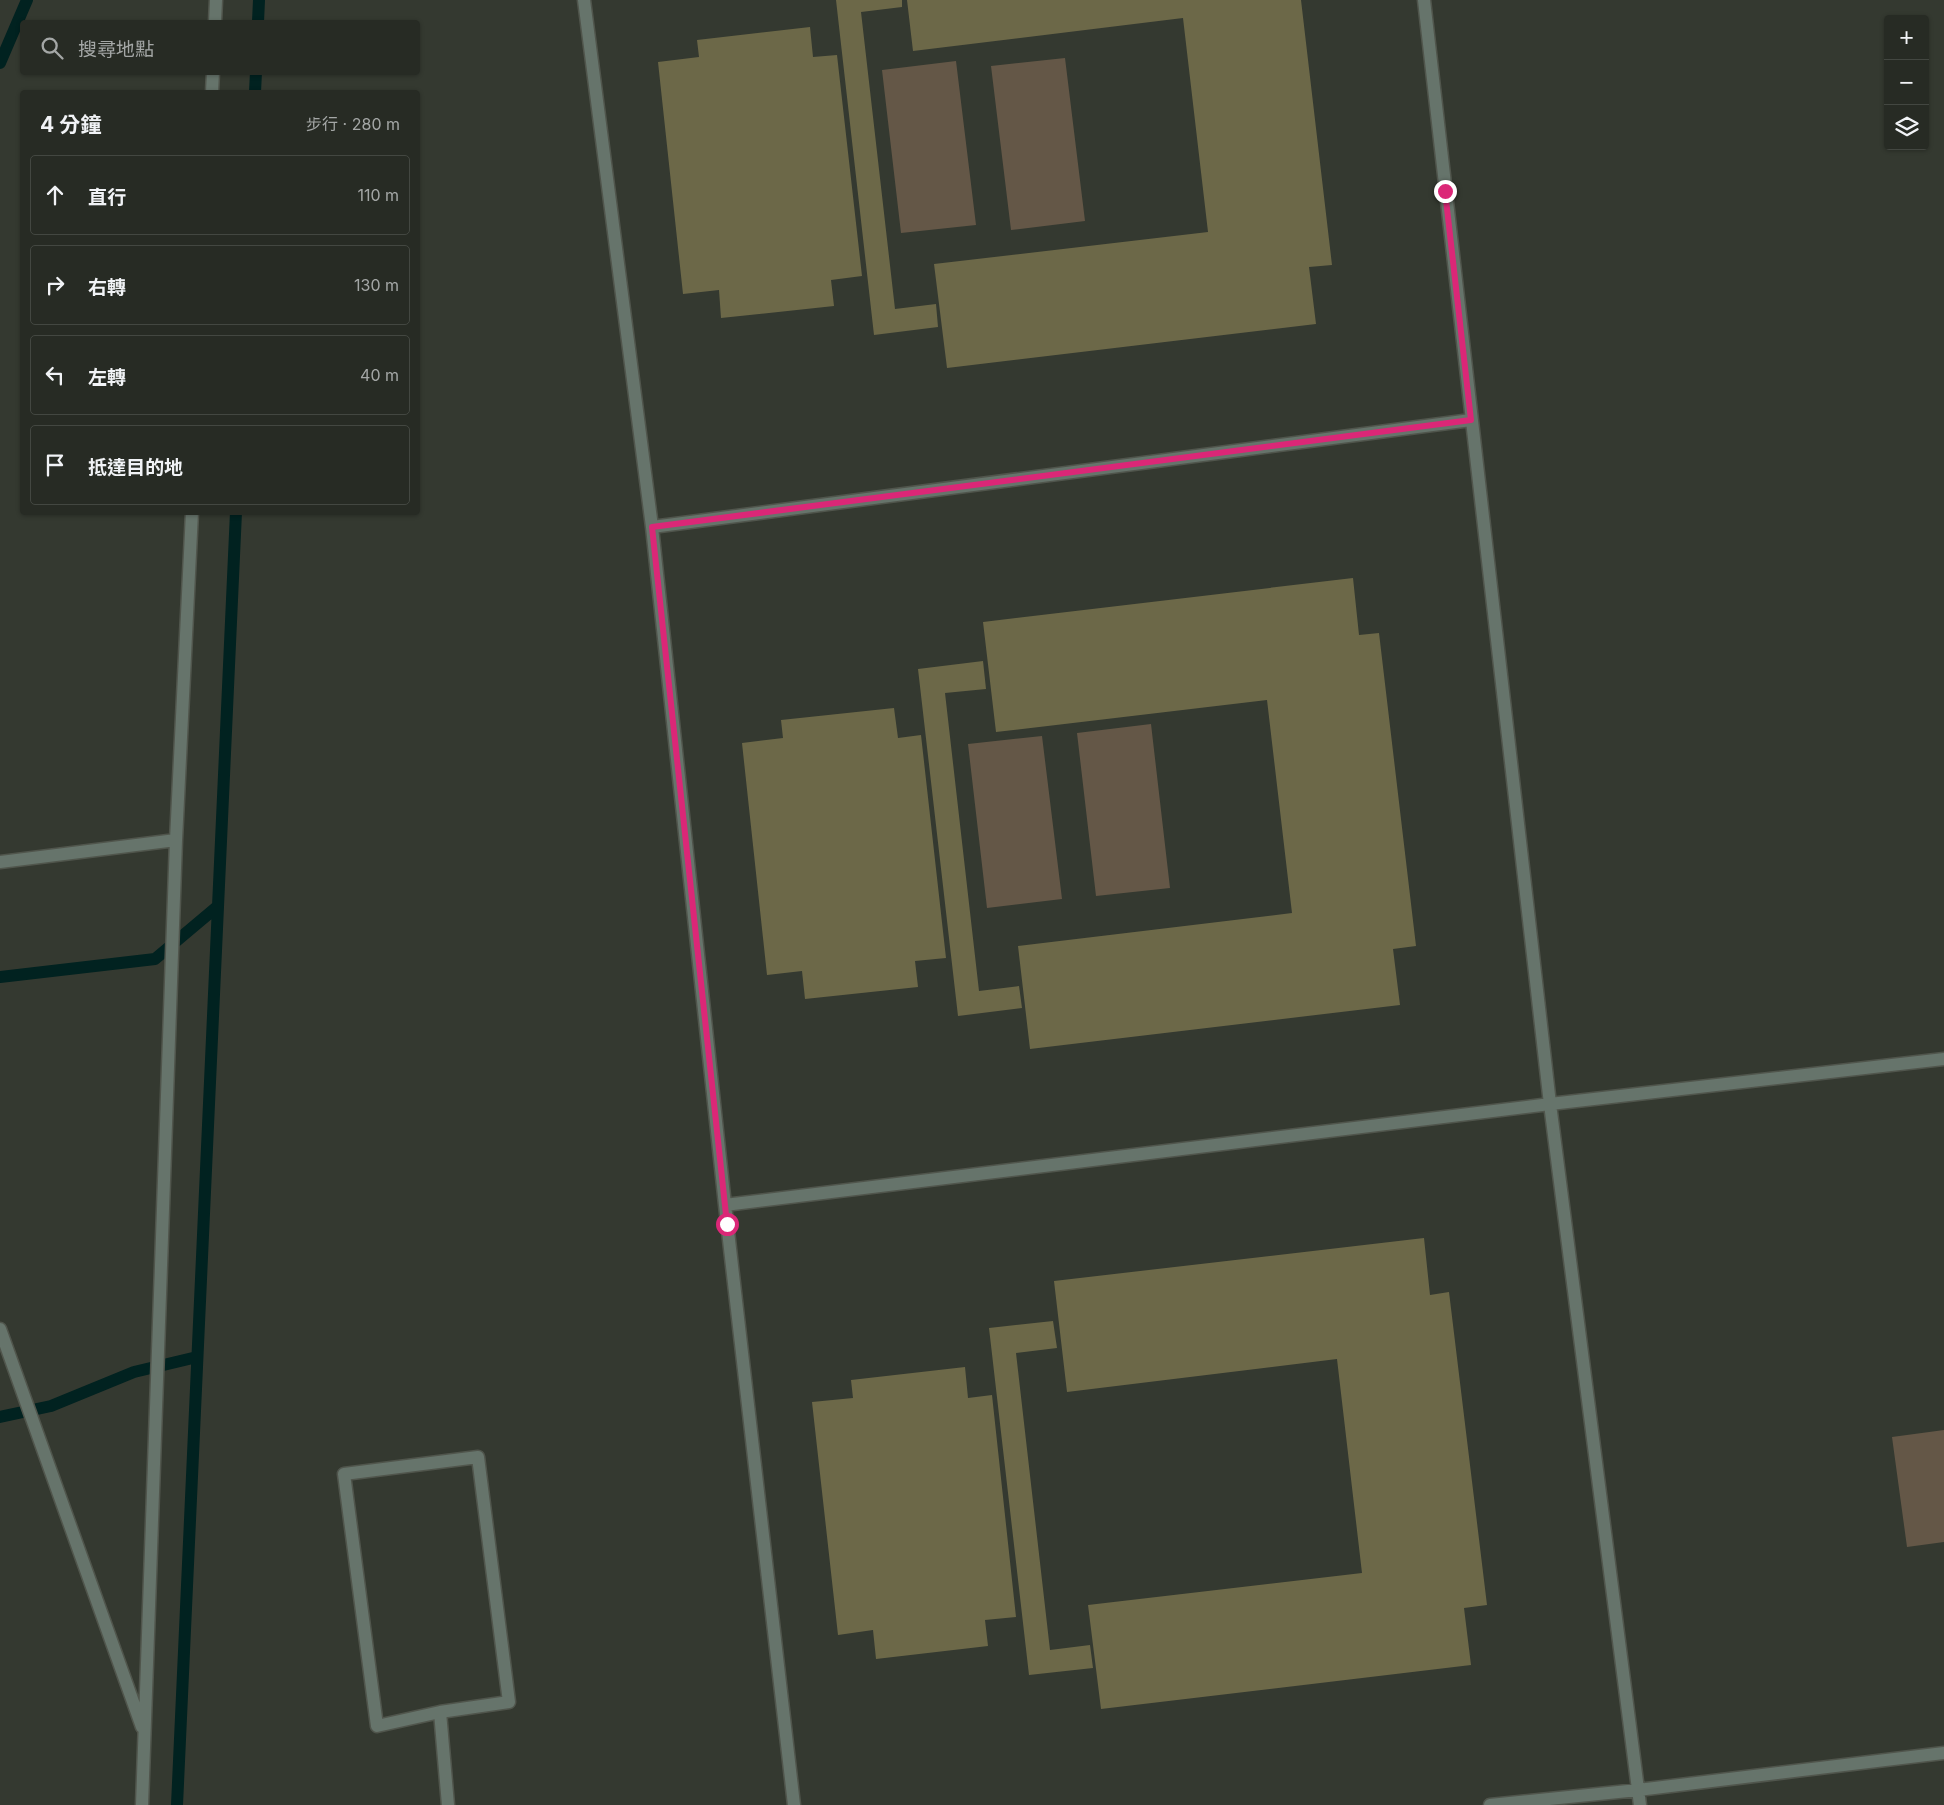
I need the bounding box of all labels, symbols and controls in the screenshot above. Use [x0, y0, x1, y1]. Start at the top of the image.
map controls [1884, 15, 1929, 150]
button: + [1884, 15, 1929, 60]
search box [20, 20, 420, 75]
icon: search [38, 34, 66, 62]
text: 搜尋地點 [78, 38, 154, 61]
button: − [1884, 60, 1929, 105]
button: layers [1884, 105, 1929, 150]
text: 4 分鐘 [40, 112, 101, 137]
text: 步行 · 280 m [306, 114, 400, 134]
route end [1434, 180, 1457, 203]
icon: ahead [41, 181, 69, 209]
text: 110 m [357, 185, 399, 205]
text: 直行 [88, 186, 126, 209]
icon: right [41, 271, 69, 299]
text: 130 m [354, 275, 399, 295]
text: 右轉 [88, 276, 126, 299]
icon: left [41, 361, 69, 389]
text: 40 m [360, 365, 399, 385]
text: 左轉 [88, 366, 126, 389]
icon: arrive [41, 451, 69, 479]
text: 抵達目的地 [88, 456, 183, 479]
route start [716, 1213, 739, 1236]

